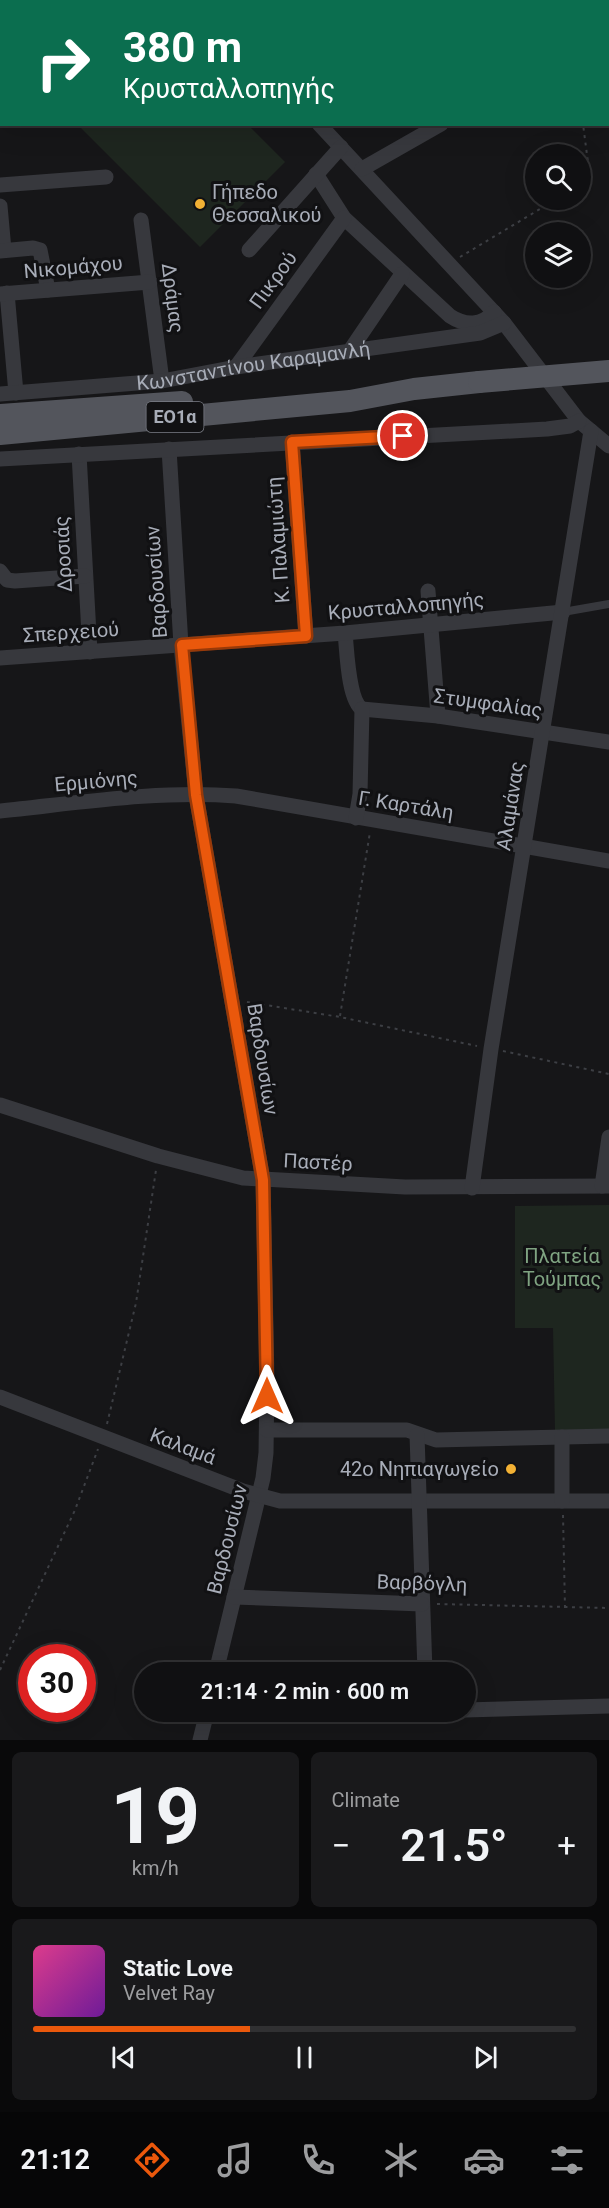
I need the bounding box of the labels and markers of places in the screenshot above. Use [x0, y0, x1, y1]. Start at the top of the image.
place label: Γήπεδο Θεσσαλικού [212, 180, 322, 227]
marker: Γήπεδο Θεσσαλικού [193, 197, 207, 211]
pin [377, 410, 428, 461]
place label: 42ο Νηπιαγωγείο [340, 1457, 499, 1481]
marker: 42ο Νηπιαγωγείο [504, 1462, 518, 1476]

